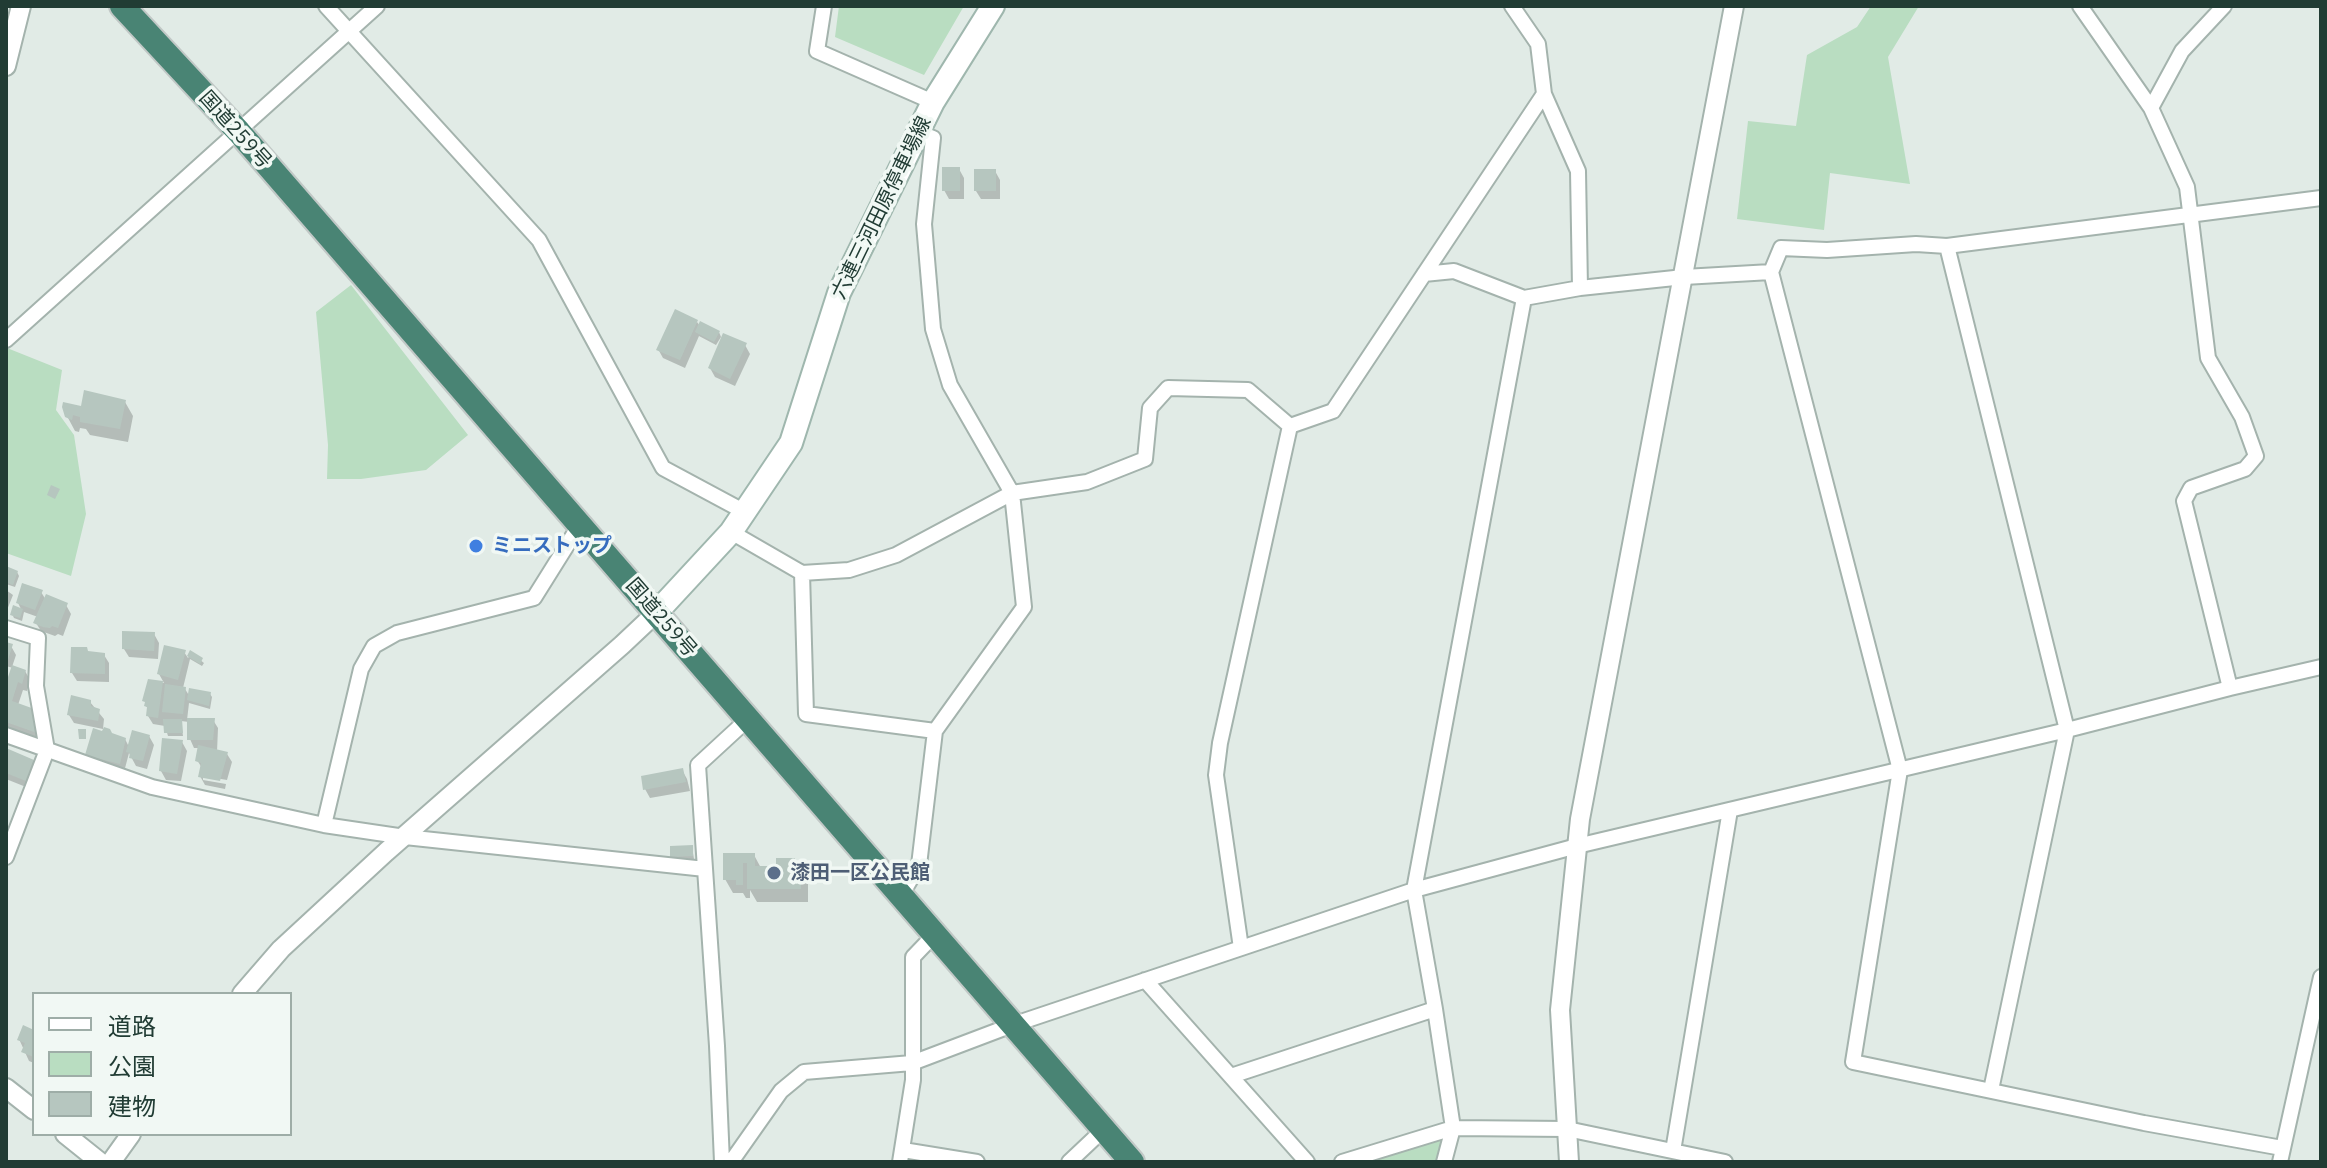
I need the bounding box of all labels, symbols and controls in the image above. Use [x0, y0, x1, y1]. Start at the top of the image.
street label: 国道259号 [194, 86, 276, 174]
street label: 六連三河田原停車場線 [827, 113, 937, 303]
place label: ミニストップ [492, 534, 612, 558]
marker: ミニストップ [467, 537, 485, 555]
street label: 国道259号 [620, 574, 702, 662]
place label: 漆田一区公民館 [790, 861, 930, 885]
marker: 漆田一区公民館 [765, 864, 783, 882]
legend [32, 992, 292, 1136]
text: 道路 [108, 1010, 156, 1042]
text: 公園 [108, 1050, 156, 1082]
text: 建物 [108, 1090, 156, 1122]

